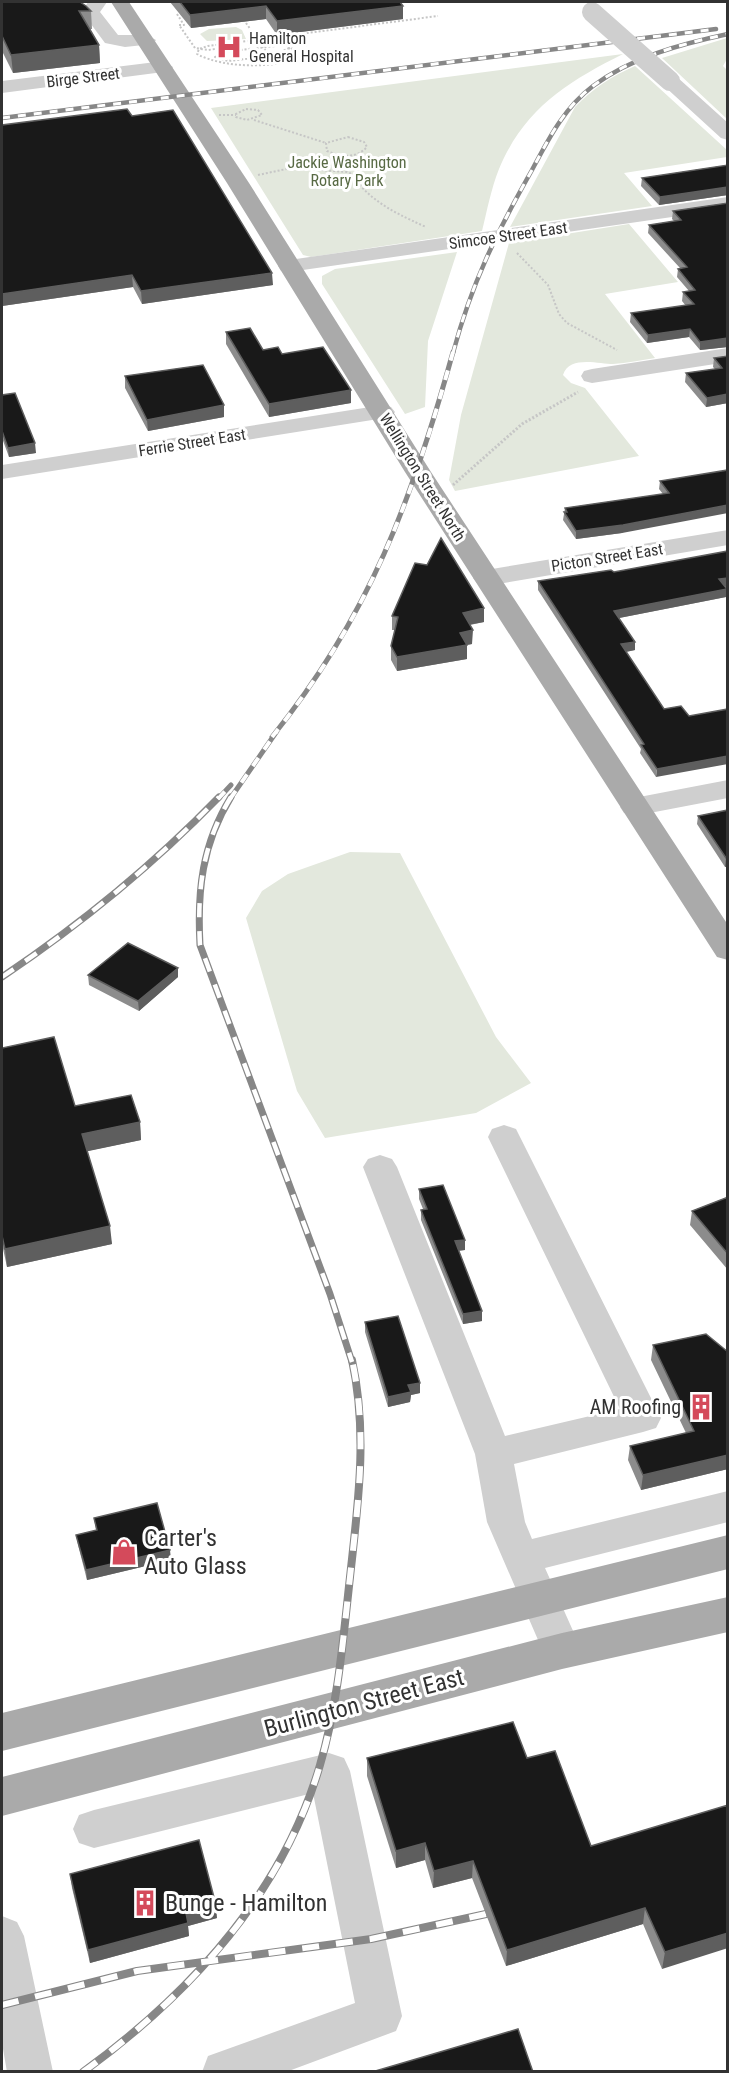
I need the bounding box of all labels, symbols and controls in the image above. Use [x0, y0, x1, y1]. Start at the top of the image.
place label: Hamilton General Hospital [249, 29, 354, 66]
hospital icon: Hamilton General Hospital [214, 32, 244, 62]
street label: Birge Street [45, 64, 121, 91]
park label: Jackie Washington Rotary Park [287, 153, 407, 190]
street label: Simcoe Street East [448, 218, 569, 253]
street label: Wellington Street North [376, 410, 470, 545]
street label: Ferrie Street East [137, 425, 247, 460]
street label: Picton Street East [550, 539, 665, 576]
building icon: AM Roofing [686, 1392, 716, 1422]
place label: AM Roofing [590, 1395, 681, 1419]
place label: Carter's Auto Glass [144, 1524, 247, 1580]
shop icon: Carter's Auto Glass [109, 1537, 139, 1567]
street label: Burlington Street East [261, 1663, 467, 1743]
building icon: Bunge - Hamilton [130, 1888, 160, 1918]
place label: Bunge - Hamilton [165, 1889, 327, 1917]

